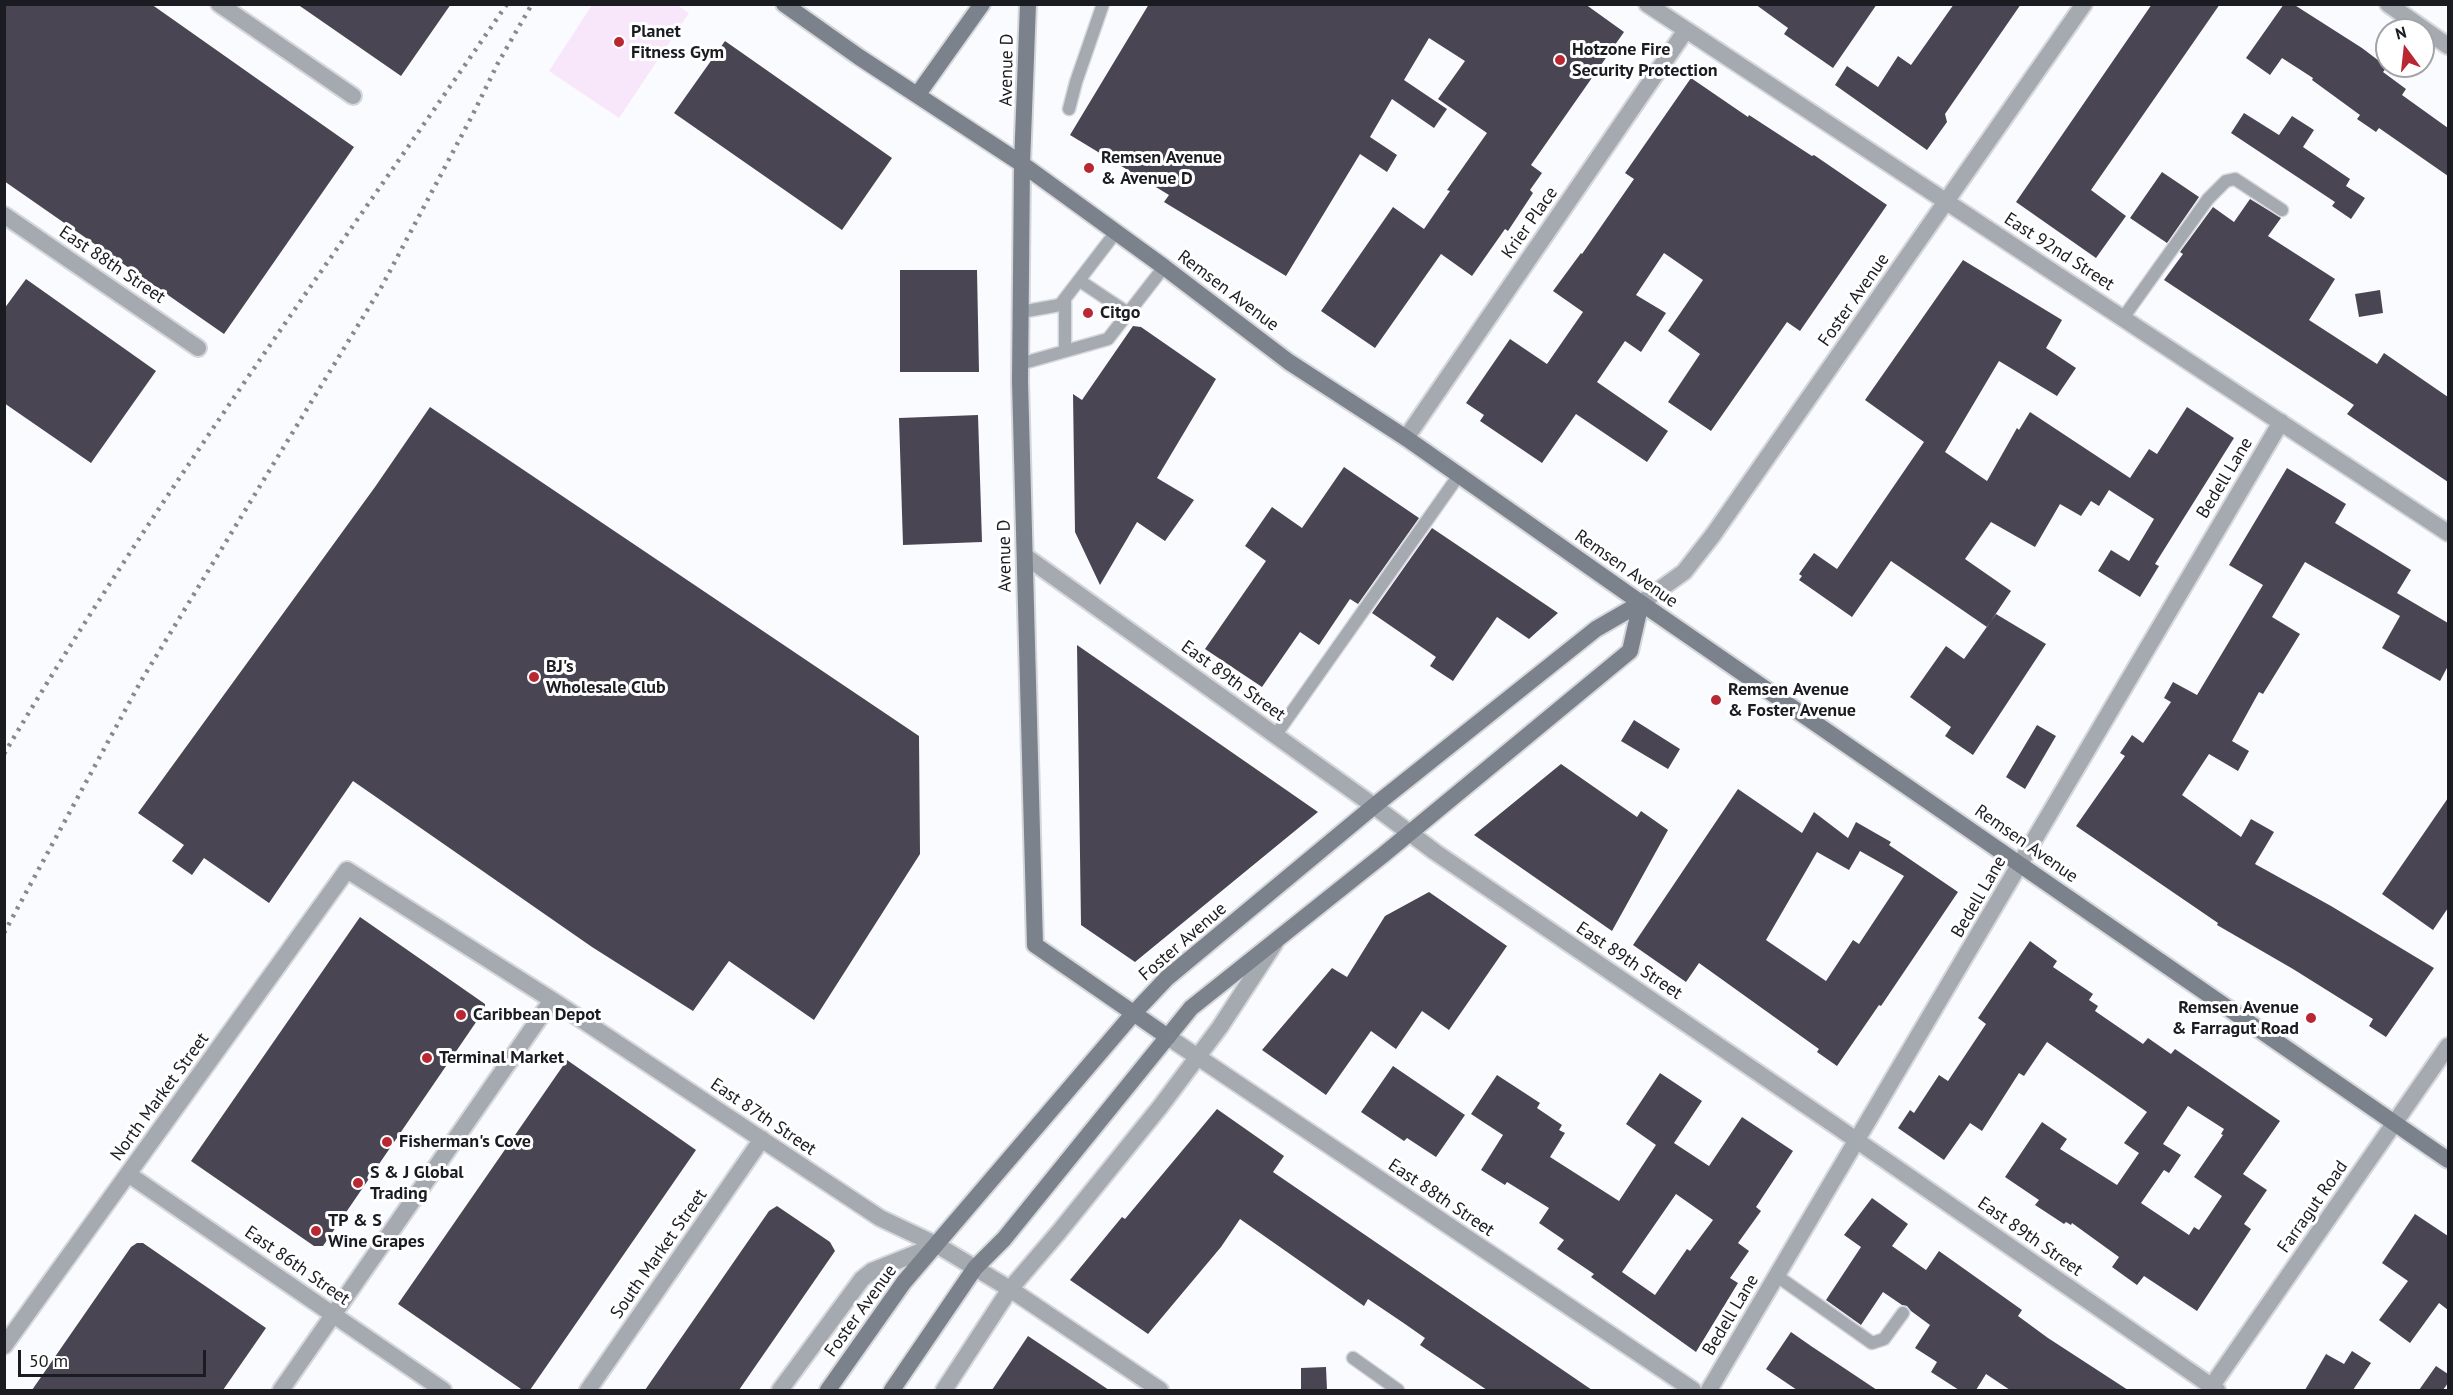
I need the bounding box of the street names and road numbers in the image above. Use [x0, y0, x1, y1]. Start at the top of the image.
street label: Avenue D [996, 33, 1018, 107]
street label: Krier Place [1497, 183, 1563, 263]
street label: East 92nd Street [2000, 208, 2118, 296]
street label: East 88th Street [55, 222, 169, 308]
street label: Remsen Avenue [1173, 246, 1283, 336]
street label: Foster Avenue [1814, 249, 1894, 351]
street label: Bedell Lane [2192, 434, 2258, 522]
street label: Avenue D [994, 519, 1016, 593]
street label: Remsen Avenue [1570, 525, 1682, 613]
street label: East 89th Street [1177, 636, 1289, 726]
street label: Remsen Avenue [1970, 800, 2082, 888]
street label: Bedell Lane [1947, 852, 2011, 942]
street label: Foster Avenue [1135, 898, 1231, 986]
street label: East 89th Street [1572, 918, 1686, 1004]
street label: North Market Street [106, 1029, 214, 1165]
street label: East 87th Street [706, 1074, 820, 1160]
street label: East 88th Street [1384, 1155, 1498, 1241]
street label: Farragut Road [2273, 1157, 2353, 1257]
street label: South Market Street [606, 1185, 712, 1323]
street label: East 89th Street [1973, 1193, 2087, 1281]
street label: East 86th Street [240, 1222, 354, 1310]
street label: Foster Avenue [820, 1261, 902, 1361]
street label: Bedell Lane [1698, 1271, 1764, 1359]

